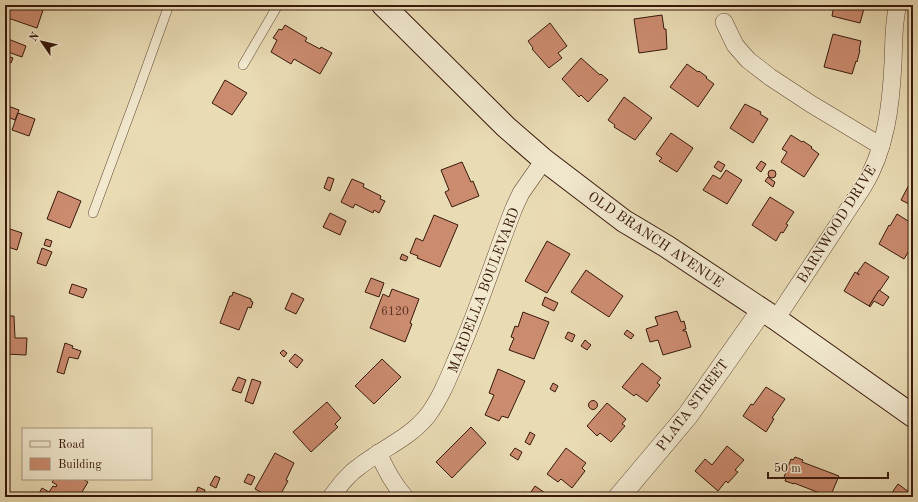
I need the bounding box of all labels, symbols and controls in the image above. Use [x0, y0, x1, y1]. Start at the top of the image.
north arrow [22, 22, 62, 62]
text: N [28, 30, 42, 44]
street label: BARNWOOD DRIVE [795, 163, 879, 286]
street label: OLD BRANCH AVENUE [585, 189, 726, 290]
street label: MARDELLA BOULEVARD [446, 206, 522, 375]
house number: 6120 [381, 306, 409, 318]
street label: PLATA STREET [654, 358, 731, 454]
legend [22, 428, 152, 480]
text: Road [58, 439, 85, 451]
scale bar [768, 454, 888, 480]
text: Building [58, 459, 102, 471]
text: 50 m [774, 462, 801, 475]

